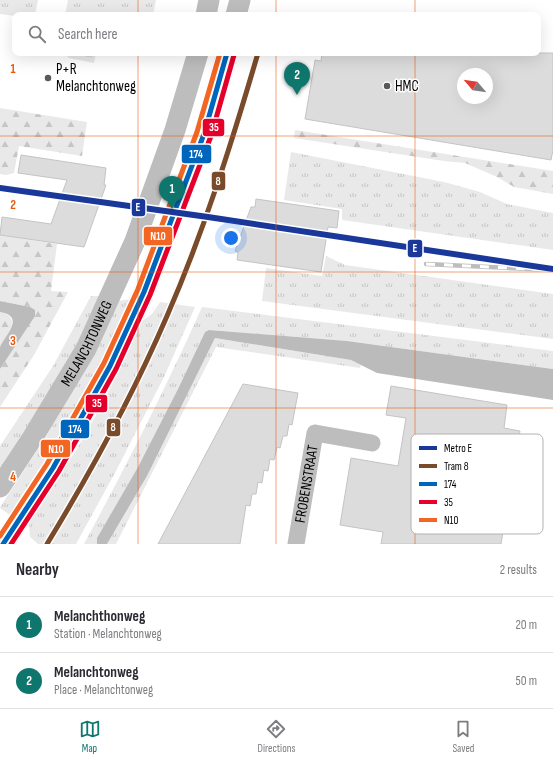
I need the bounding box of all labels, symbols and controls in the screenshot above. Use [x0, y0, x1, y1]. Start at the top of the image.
search box [12, 12, 541, 56]
icon: search [26, 23, 48, 45]
text: Search here [58, 25, 118, 44]
place label: P+R Melanchtonweg [56, 60, 136, 96]
text: 1 [10, 61, 16, 77]
pin: 2 [284, 62, 310, 95]
north arrow [457, 68, 493, 104]
marker: P+R Melanchtonweg [43, 73, 53, 83]
place label: HMC [395, 77, 419, 96]
marker: HMC [382, 81, 392, 91]
line badge: 35 [202, 118, 225, 137]
text: 35 [209, 121, 219, 134]
line badge: 174 [181, 144, 212, 164]
text: 174 [189, 148, 203, 161]
line badge: 8 [211, 171, 226, 191]
text: 8 [215, 175, 221, 188]
pin: 1 [159, 176, 185, 209]
text: 2 [10, 197, 16, 213]
line badge: E [131, 198, 146, 217]
text: E [136, 201, 141, 214]
line badge: N10 [143, 226, 173, 246]
your location [221, 228, 241, 248]
text: N10 [150, 230, 166, 243]
line badge: E [407, 239, 423, 258]
text: E [413, 242, 418, 255]
street label: MELANCHTONWEG [56, 297, 116, 390]
text: 3 [10, 333, 16, 349]
line badge: 35 [85, 394, 108, 413]
text: 35 [92, 397, 102, 410]
line badge: 8 [106, 418, 121, 437]
line badge: 174 [60, 419, 90, 439]
text: 8 [110, 421, 116, 434]
text: 174 [68, 423, 82, 436]
legend [411, 434, 543, 534]
line badge: N10 [40, 439, 71, 458]
text: Metro E [444, 442, 472, 455]
text: N10 [48, 443, 64, 456]
street label: FROBENSTRAAT [290, 444, 322, 524]
text: Tram 8 [444, 460, 469, 473]
text: 4 [10, 469, 16, 485]
text: 174 [444, 478, 457, 491]
text: 35 [444, 496, 453, 509]
text: N10 [444, 514, 458, 527]
text: Nearby [16, 560, 59, 580]
text: 2 results [500, 562, 537, 578]
text: Melanchthonweg [54, 607, 145, 626]
text: 1 [26, 617, 32, 633]
text: 20 m [515, 617, 537, 633]
text: Station · Melanchtonweg [54, 626, 162, 642]
text: Melanchtonweg [54, 663, 139, 682]
text: 2 [26, 673, 32, 689]
text: 50 m [516, 673, 537, 689]
text: Place · Melanchtonweg [54, 682, 153, 698]
tab: Map [79, 718, 101, 755]
tab: Directions [258, 718, 295, 755]
tab: Saved [452, 718, 474, 755]

